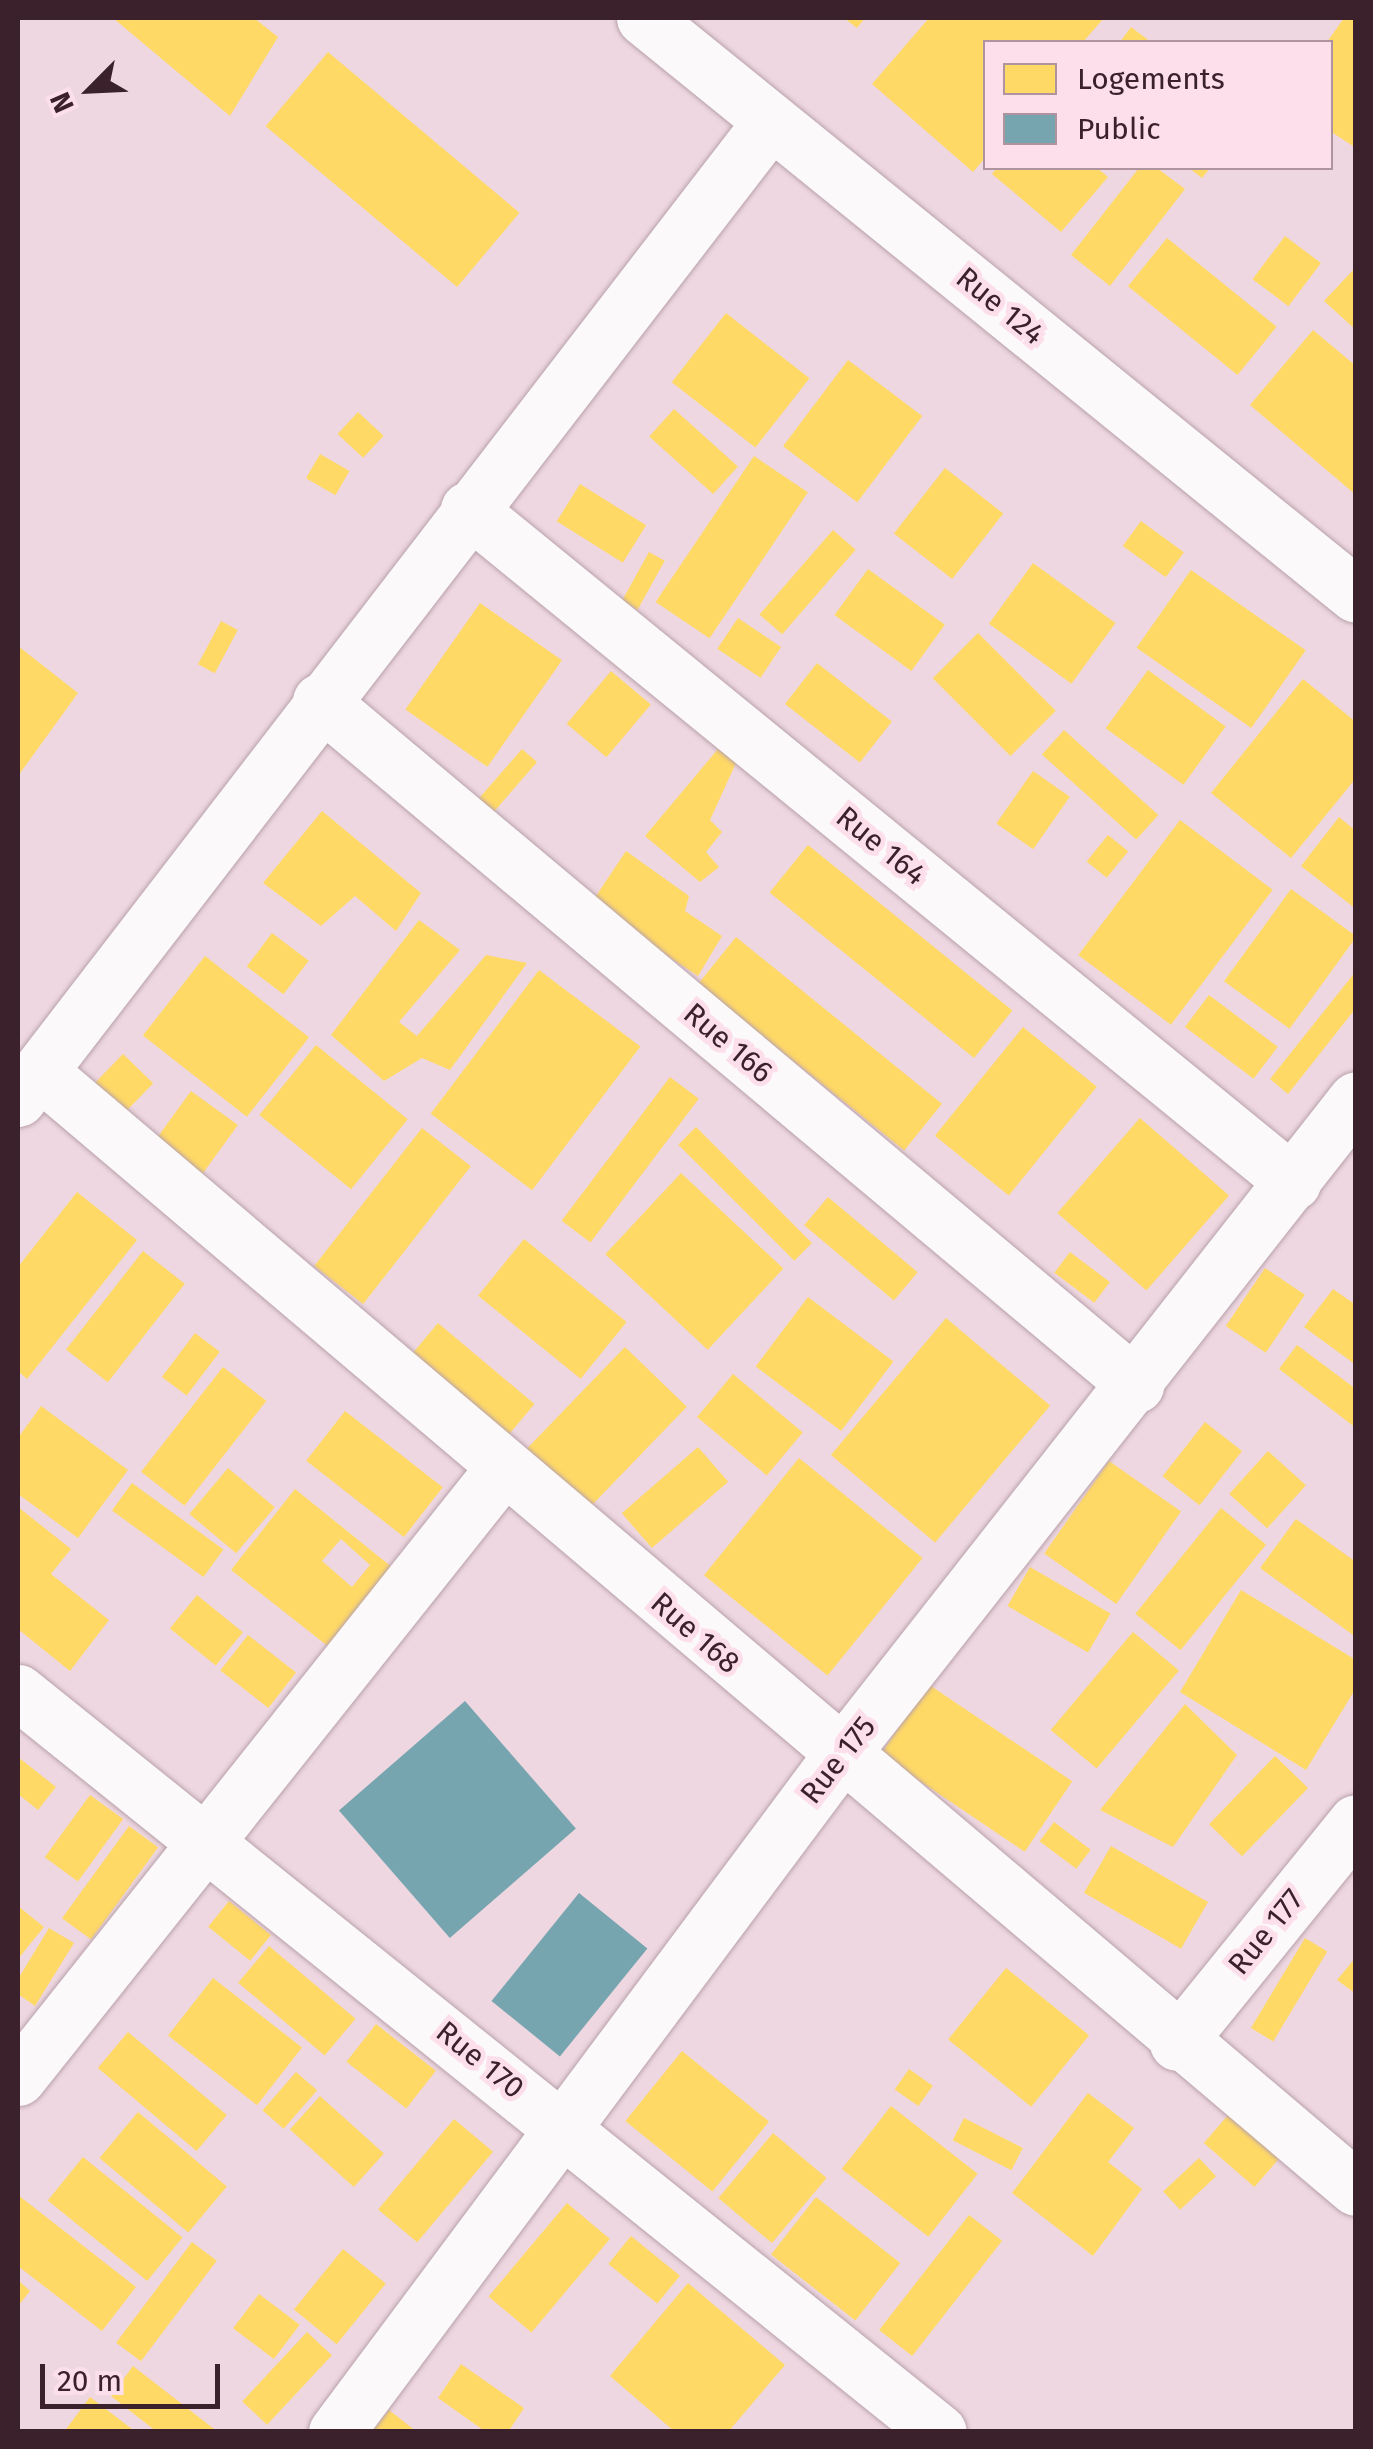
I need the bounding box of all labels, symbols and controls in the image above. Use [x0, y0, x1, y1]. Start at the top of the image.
north arrow [40, 40, 140, 140]
legend [983, 40, 1333, 170]
text: Logements [1077, 61, 1225, 97]
text: N [43, 87, 81, 118]
text: Public [1077, 111, 1161, 147]
street label: Rue 124 [949, 260, 1051, 352]
street label: Rue 164 [829, 799, 933, 893]
street label: Rue 166 [676, 996, 780, 1090]
street label: Rue 168 [643, 1585, 747, 1681]
street label: Rue 175 [793, 1709, 883, 1811]
street label: Rue 177 [1221, 1882, 1311, 1982]
street label: Rue 170 [429, 2014, 531, 2106]
scale bar [45, 2344, 225, 2406]
text: 20 m [57, 2363, 122, 2399]

